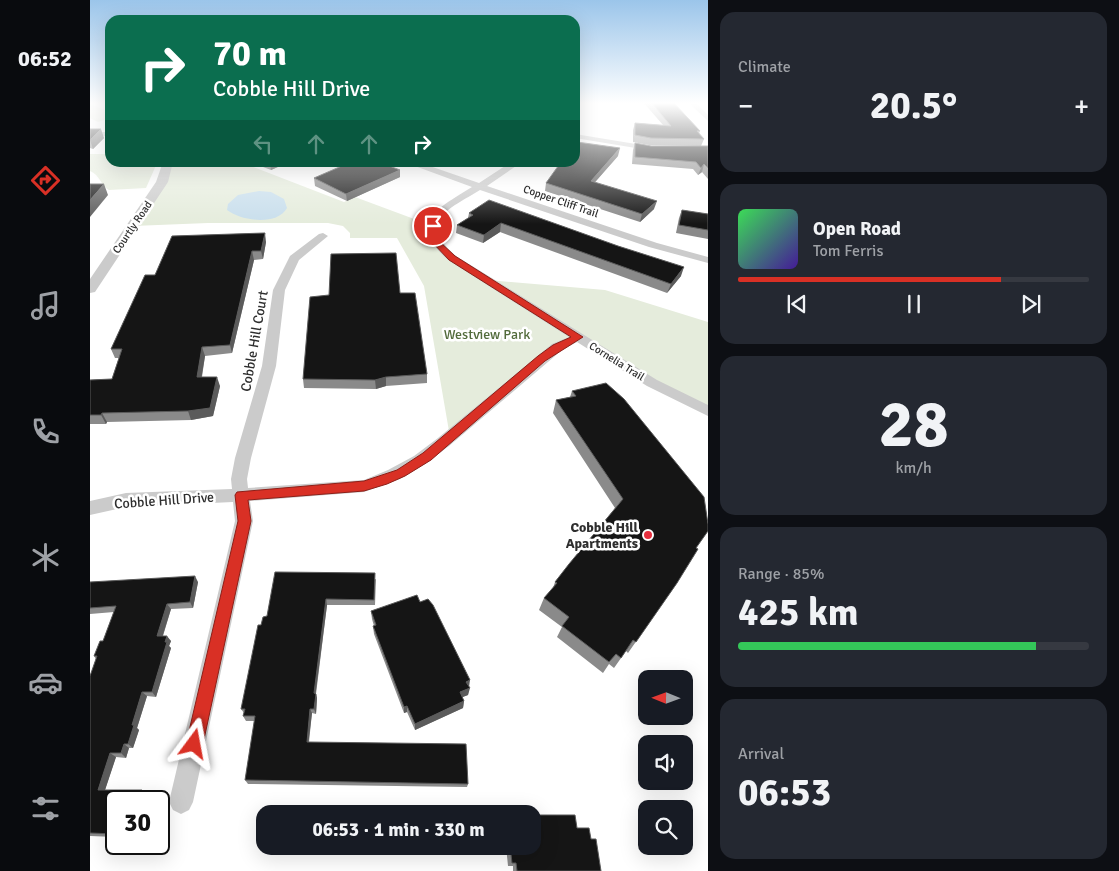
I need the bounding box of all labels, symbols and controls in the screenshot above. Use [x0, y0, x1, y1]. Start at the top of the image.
text: 70 m [213, 32, 287, 75]
icon: right [130, 35, 195, 100]
text: 06:52 [18, 45, 72, 72]
text: Climate [738, 57, 791, 77]
text: Cobble Hill Drive [213, 75, 370, 102]
text: 20.5° [870, 82, 957, 129]
text: − [738, 89, 753, 123]
text: + [1074, 89, 1089, 123]
icon: left [249, 130, 277, 158]
icon: ahead [302, 130, 330, 158]
icon: ahead [355, 130, 383, 158]
icon: right [408, 130, 436, 158]
icon: directions [28, 163, 63, 198]
street label: Copper Cliff Trail [521, 183, 600, 220]
street label: Courtly Road [110, 198, 155, 256]
pin [412, 205, 454, 247]
icon: arrive [419, 212, 447, 240]
text: Open Road [813, 217, 901, 241]
text: Tom Ferris [813, 241, 883, 261]
icon: music [28, 288, 63, 323]
street label: Cobble Hill Court [237, 289, 272, 393]
icon: previous [783, 290, 811, 318]
icon: pause [900, 290, 928, 318]
icon: next [1017, 290, 1045, 318]
park label: Westview Park [444, 326, 530, 343]
street label: Cornelia Trail [587, 339, 647, 384]
text: 28 [878, 385, 949, 465]
icon: phone [28, 414, 63, 449]
text: km/h [895, 458, 932, 478]
street label: Cobble Hill Drive [113, 489, 215, 512]
place label: Cobble Hill Apartments [566, 519, 639, 552]
marker: Cobble Hill Apartments [642, 529, 654, 541]
icon: climate [28, 540, 63, 575]
text: Range · 85% [738, 564, 824, 584]
text: 425 km [738, 589, 859, 636]
icon: car [28, 665, 63, 700]
north arrow [638, 670, 692, 725]
map controls [638, 670, 693, 855]
position arrow [167, 717, 219, 769]
button: sound [638, 735, 693, 790]
text: Arrival [738, 744, 784, 764]
text: 06:53 [738, 769, 831, 816]
speed limit sign: 30 [105, 790, 170, 855]
icon: filters [28, 791, 63, 826]
button: search [638, 800, 693, 855]
text: 06:53 · 1 min · 330 m [312, 818, 485, 842]

